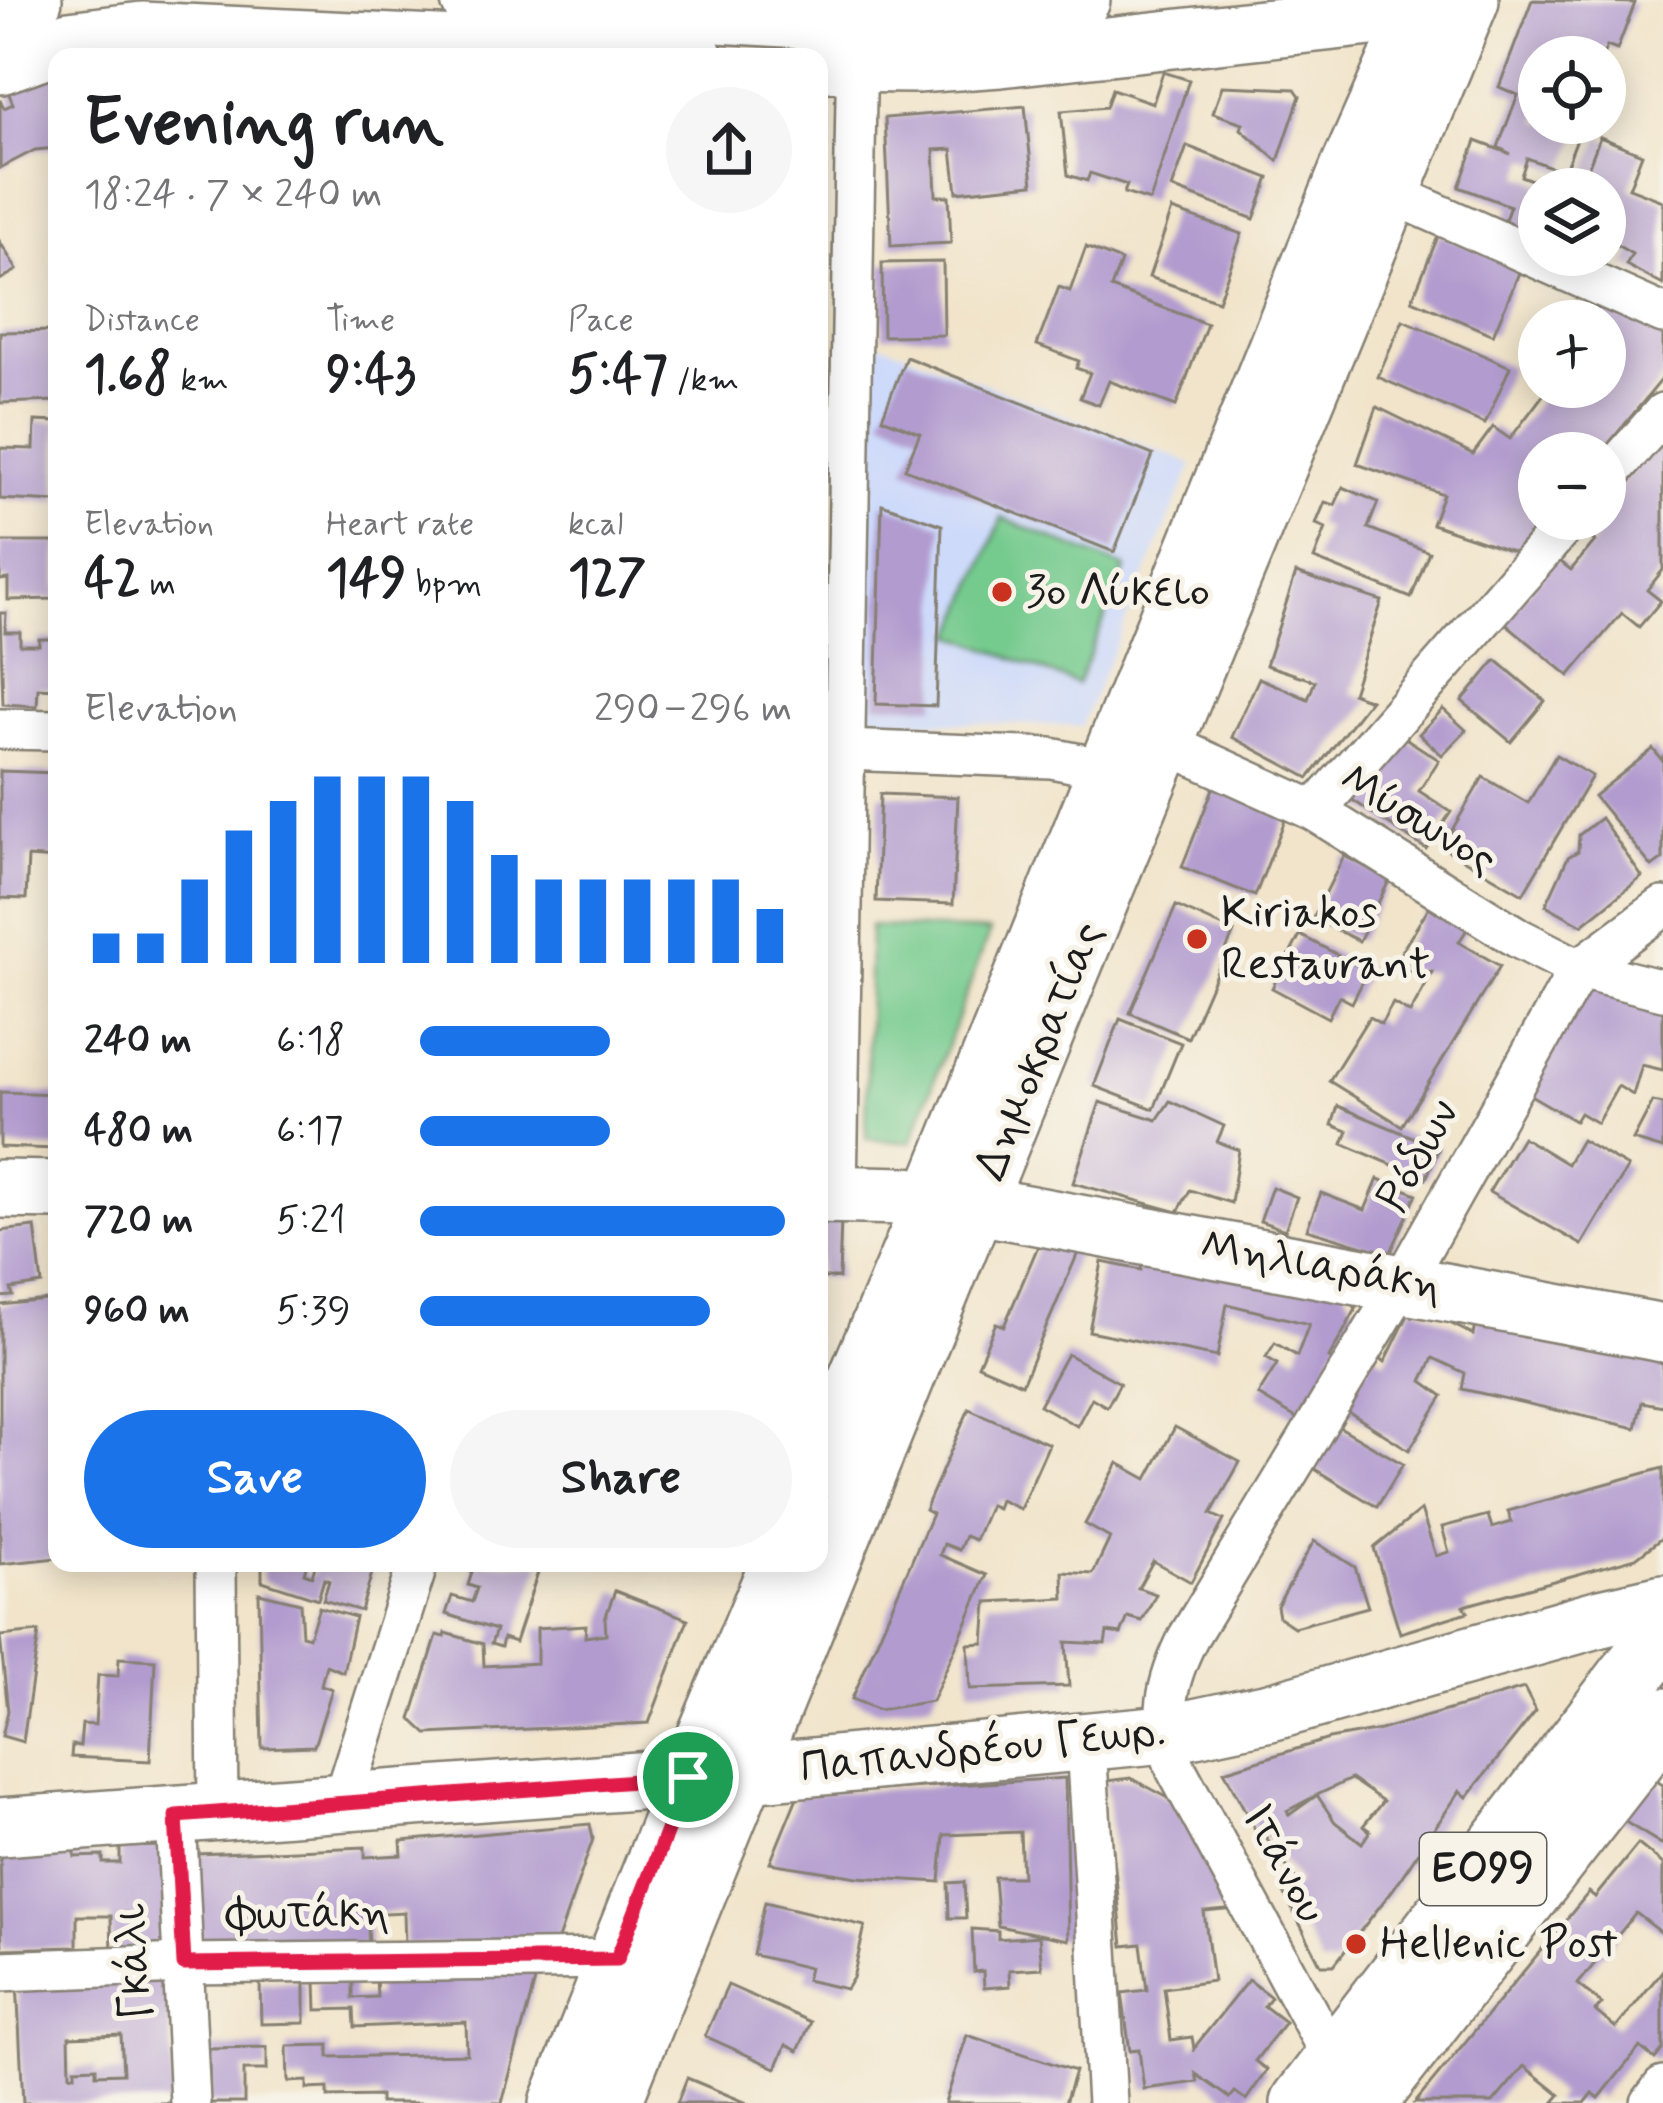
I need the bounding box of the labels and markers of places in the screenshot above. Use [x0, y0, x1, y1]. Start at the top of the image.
place label: 3ο Λύκειο [1026, 563, 1210, 622]
marker: 3ο Λύκειο [989, 579, 1015, 605]
place label: Kiriakos Restaurant [1221, 884, 1430, 995]
marker: Kiriakos Restaurant [1184, 926, 1210, 952]
pin [637, 1726, 739, 1828]
place label: Hellenic Post [1380, 1915, 1618, 1974]
marker: Hellenic Post [1343, 1931, 1369, 1957]

